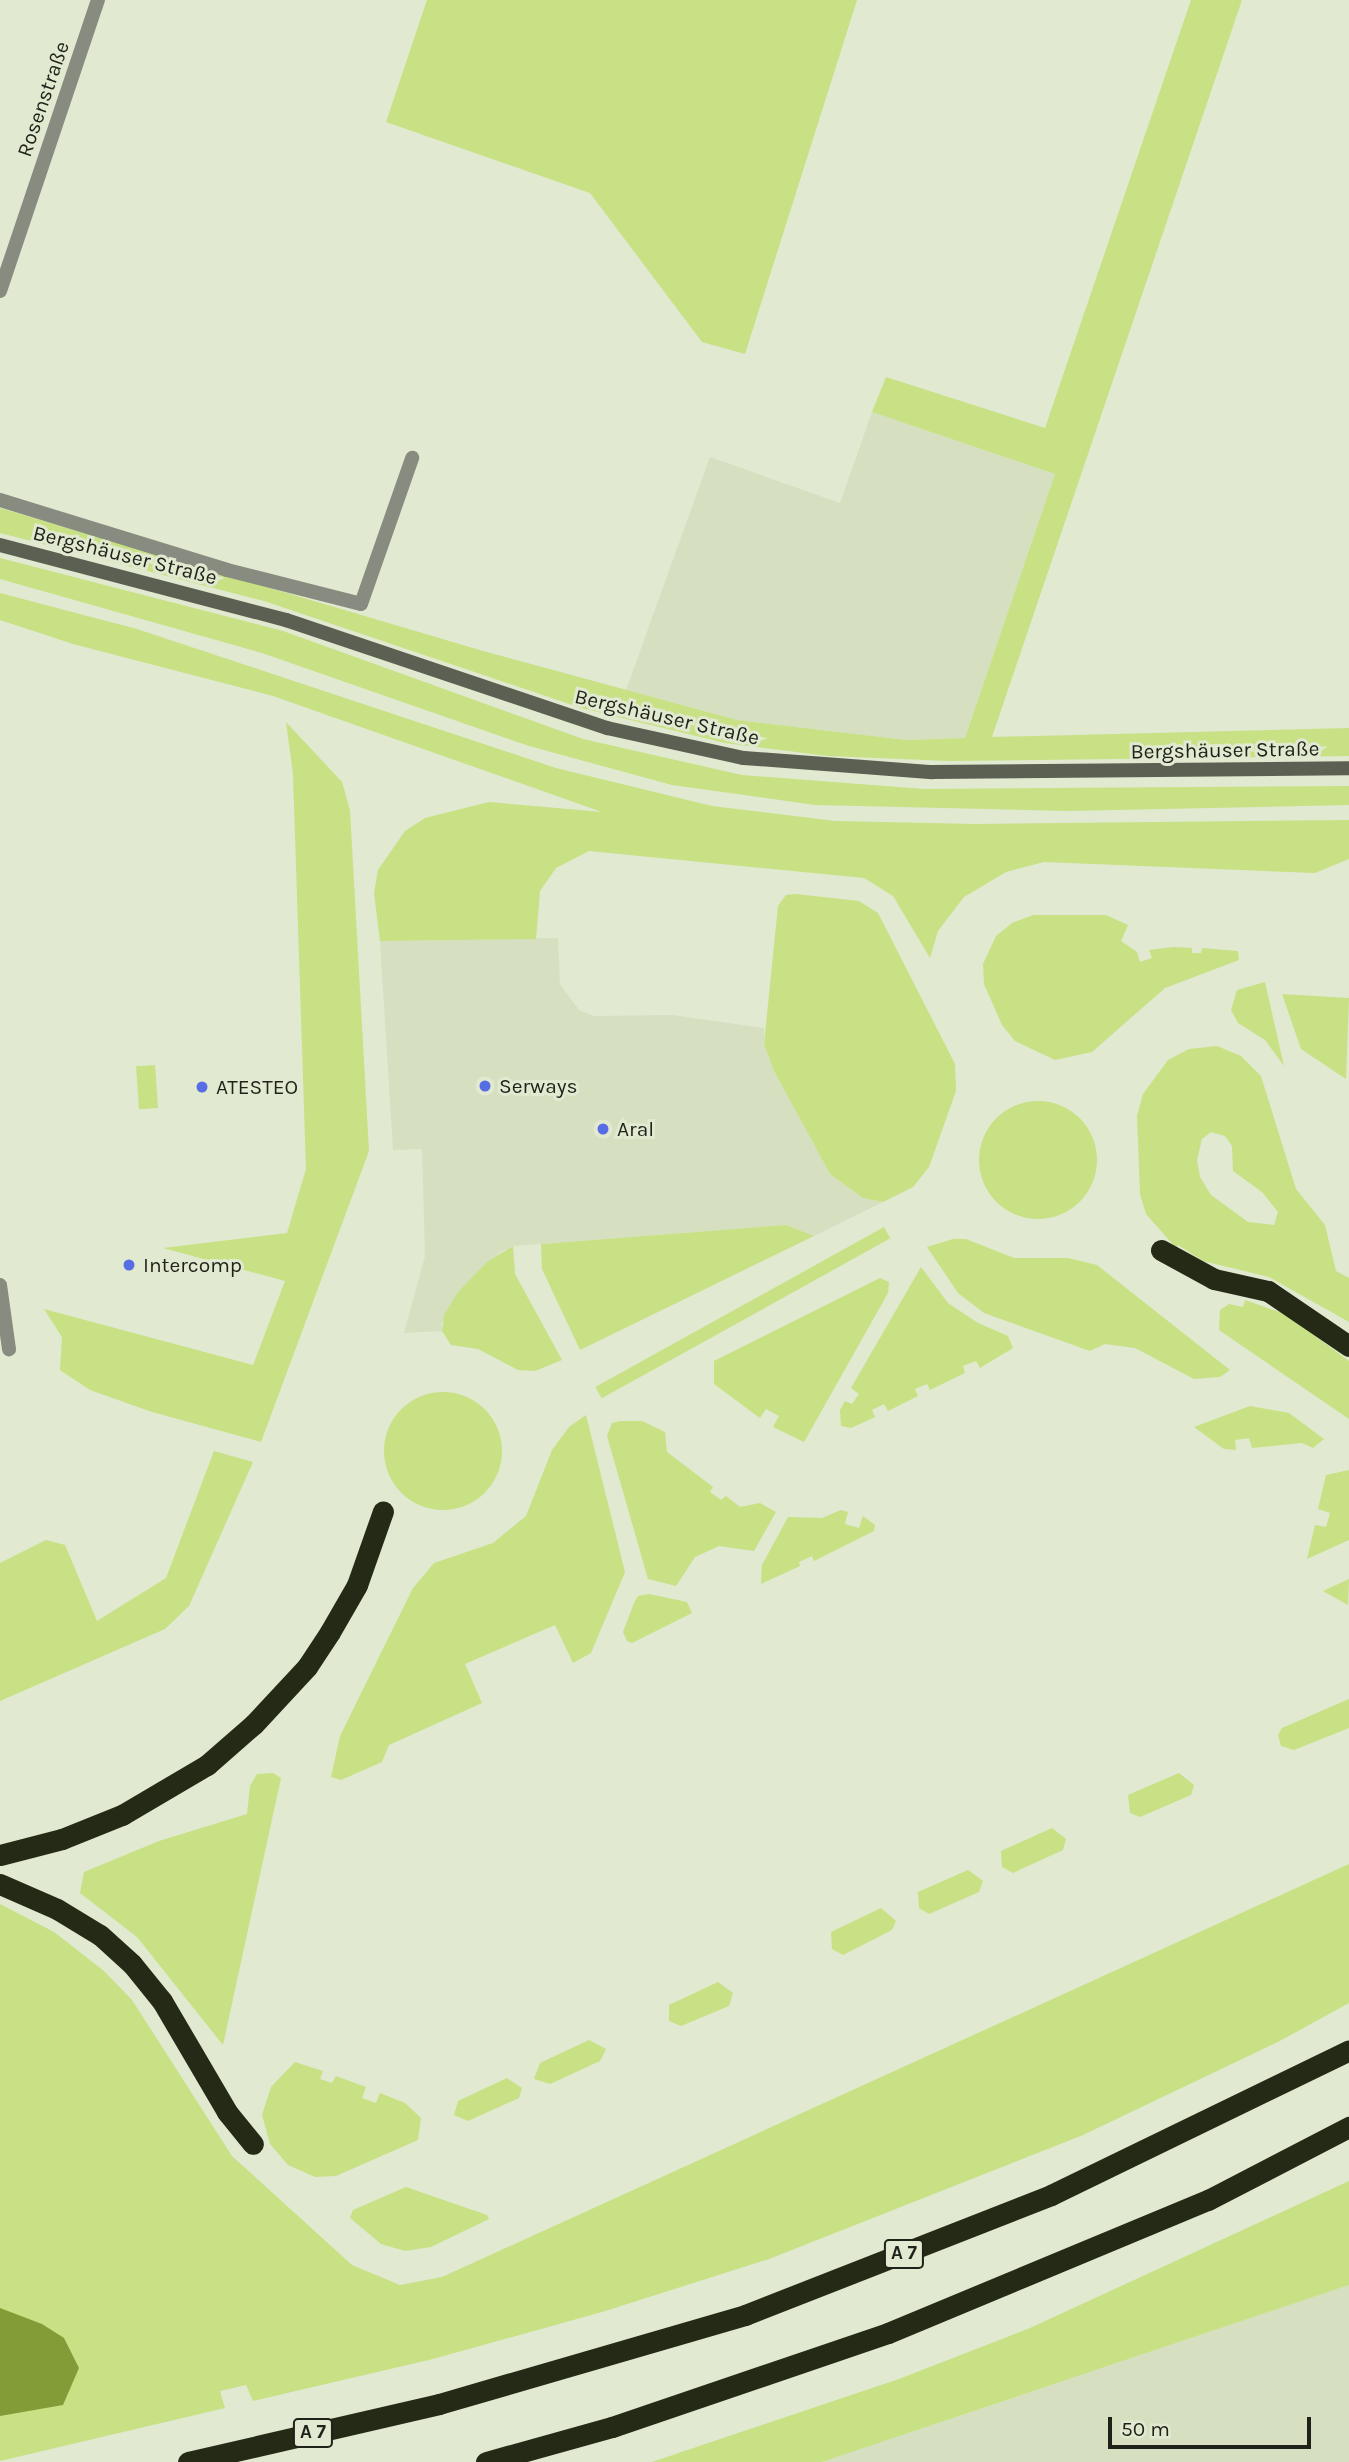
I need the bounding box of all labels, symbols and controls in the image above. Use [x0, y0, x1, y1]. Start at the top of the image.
street label: Rosenstraße [11, 38, 75, 160]
street label: Bergshäuser Straße [30, 520, 220, 590]
street label: Bergshäuser Straße [572, 683, 762, 751]
street label: Bergshäuser Straße [1130, 736, 1320, 764]
place label: Serways [499, 1073, 578, 1099]
place label: ATESTEO [216, 1074, 298, 1100]
marker: Serways [477, 1078, 493, 1094]
marker: ATESTEO [194, 1079, 210, 1095]
place label: Aral [617, 1116, 654, 1142]
marker: Aral [595, 1121, 611, 1137]
place label: Intercomp [143, 1252, 242, 1278]
marker: Intercomp [121, 1257, 137, 1273]
road number: A 7 [883, 2238, 925, 2270]
scale bar [1111, 2402, 1314, 2446]
text: 50 m [1121, 2417, 1170, 2441]
road number: A 7 [292, 2418, 334, 2448]

